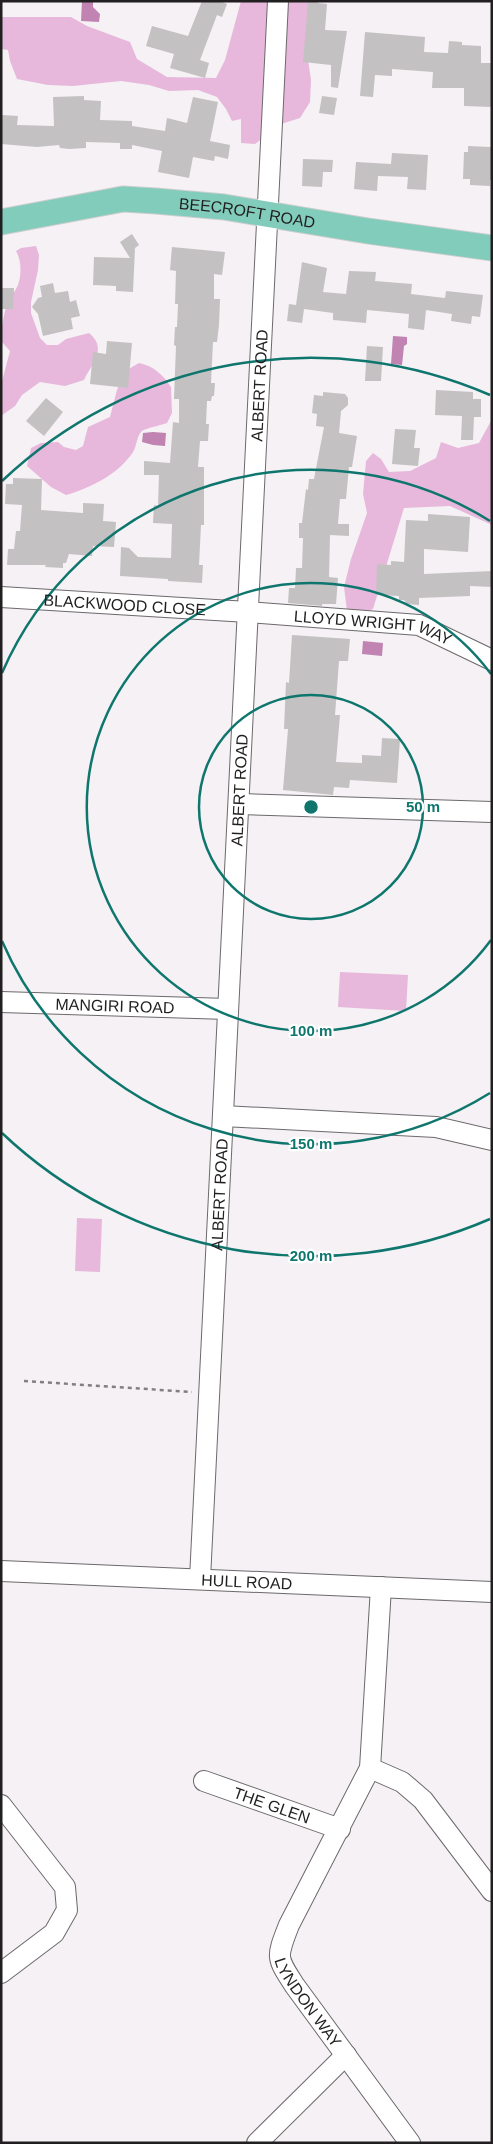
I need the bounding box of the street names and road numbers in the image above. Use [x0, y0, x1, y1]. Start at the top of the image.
street label: BEECROFT ROAD [178, 195, 316, 231]
street label: ALBERT ROAD [248, 329, 270, 442]
street label: BLACKWOOD CLOSE [43, 591, 207, 618]
street label: LLOYD WRIGHT WAY [293, 607, 455, 648]
street label: ALBERT ROAD [228, 733, 250, 847]
street label: MANGIRI ROAD [55, 995, 175, 1016]
street label: ALBERT ROAD [208, 1138, 230, 1251]
street label: HULL ROAD [201, 1571, 293, 1592]
street label: THE GLEN [231, 1784, 312, 1826]
street label: LYNDON WAY [272, 1956, 345, 2050]

